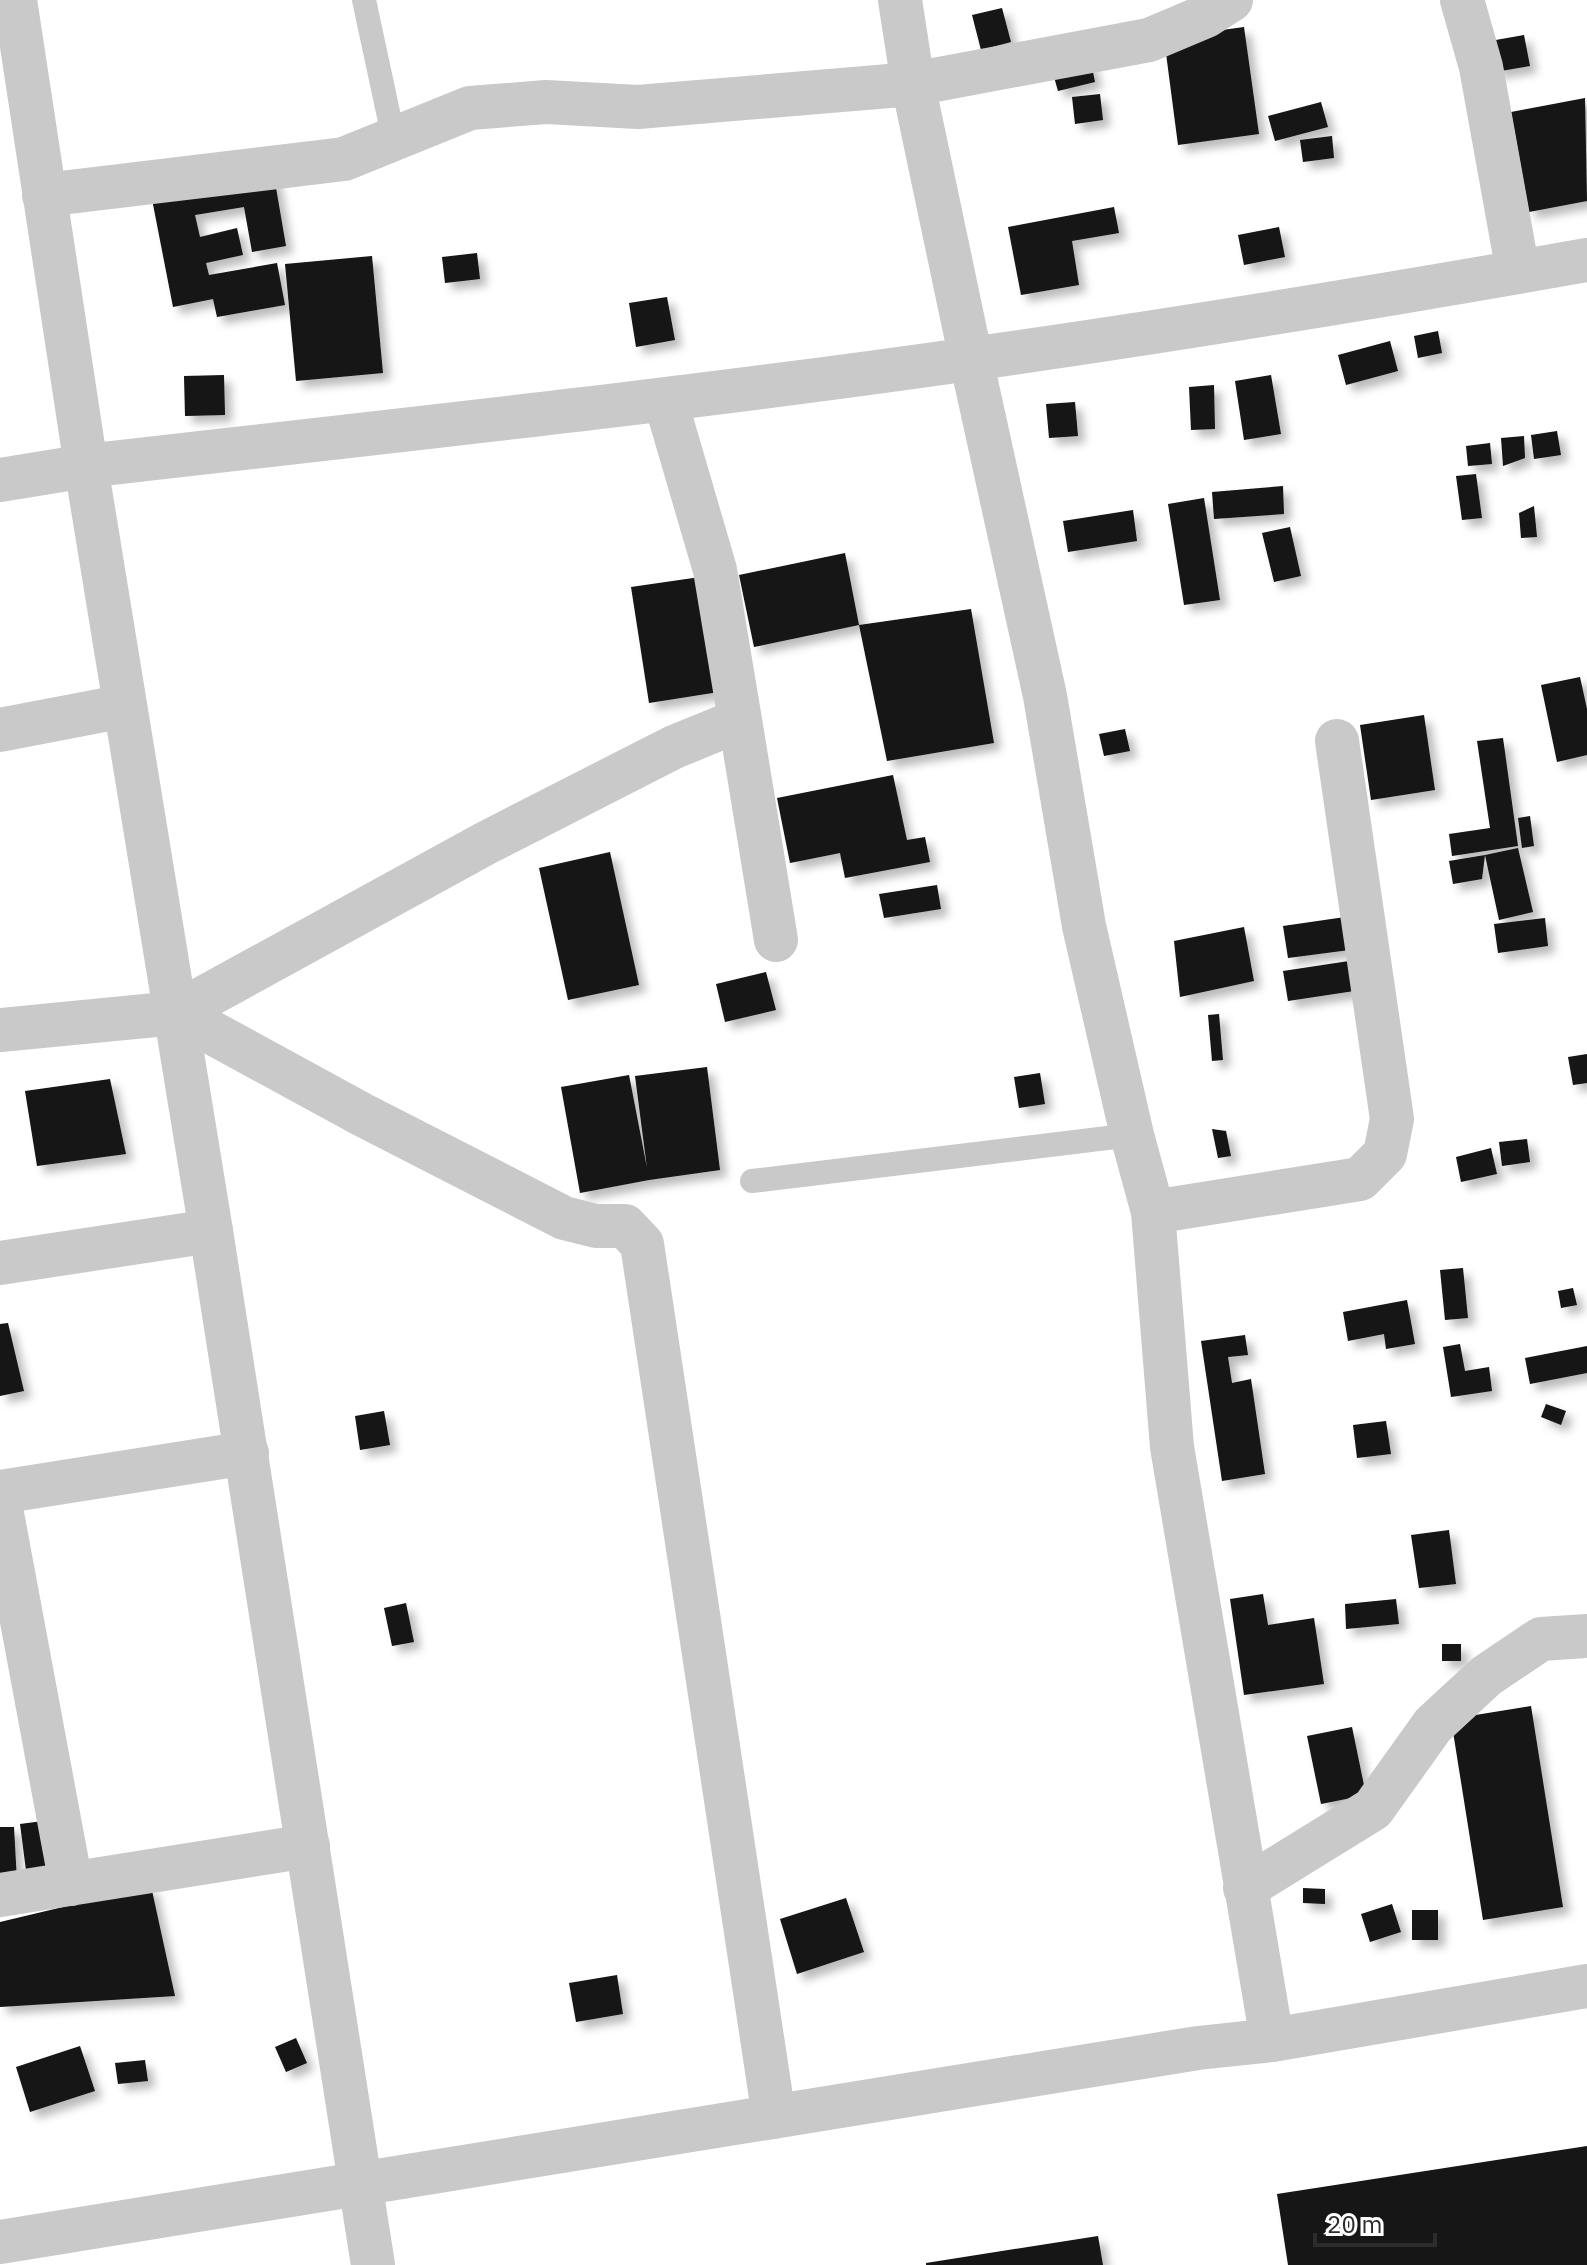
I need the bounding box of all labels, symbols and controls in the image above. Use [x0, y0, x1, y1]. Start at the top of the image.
scale bar [1315, 2197, 1435, 2247]
text: 20 m [1327, 2208, 1382, 2240]

